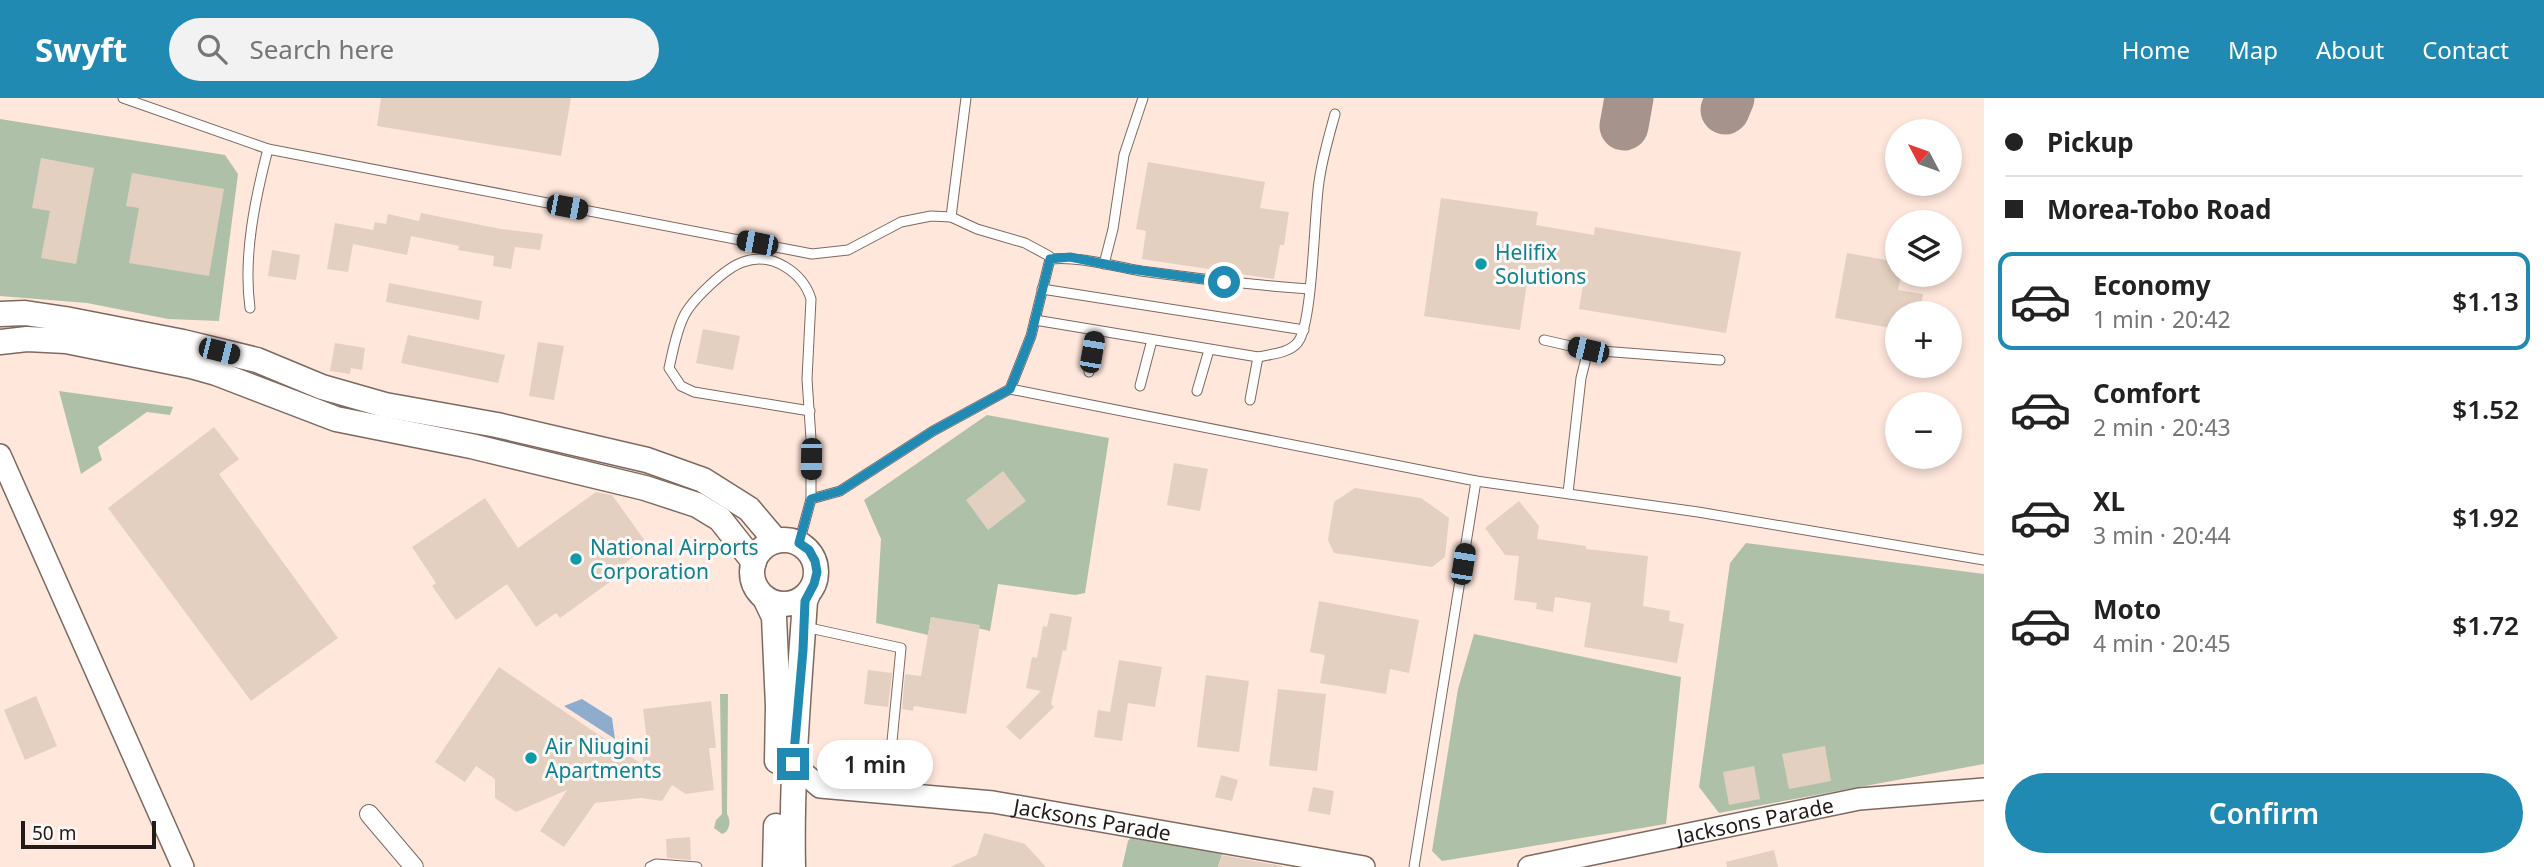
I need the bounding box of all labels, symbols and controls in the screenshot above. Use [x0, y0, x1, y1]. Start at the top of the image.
search box [169, 18, 659, 81]
text: Swyft [35, 27, 127, 72]
icon: search [193, 30, 231, 68]
text: Search here [249, 31, 394, 67]
text: Home [2122, 33, 2190, 66]
text: Map [2228, 33, 2278, 66]
text: About [2316, 33, 2384, 66]
text: Contact [2422, 33, 2509, 66]
north arrow [1885, 119, 1962, 196]
map controls [1885, 119, 1962, 469]
text: Pickup [2047, 124, 2134, 160]
text: Morea-Tobo Road [2047, 191, 2271, 227]
car [545, 193, 590, 221]
button: layers [1885, 210, 1962, 287]
car [735, 229, 780, 257]
place label: Helifix Solutions [1495, 238, 1586, 290]
marker: Helifix Solutions [1473, 256, 1489, 272]
route start [1208, 266, 1240, 298]
text: Economy [2093, 267, 2211, 303]
icon: car [2009, 270, 2072, 333]
text: $1.13 [2452, 283, 2519, 319]
button: + [1885, 301, 1962, 378]
text: 1 min · 20:42 [2093, 303, 2231, 335]
car [1079, 329, 1106, 375]
car [1566, 335, 1611, 365]
car [197, 336, 242, 366]
text: Comfort [2093, 375, 2201, 411]
icon: car [2009, 378, 2072, 441]
text: $1.52 [2452, 391, 2519, 427]
button: − [1885, 392, 1962, 469]
text: 2 min · 20:43 [2093, 411, 2231, 443]
car [801, 438, 822, 480]
text: XL [2093, 483, 2125, 519]
icon: car [2009, 486, 2072, 549]
text: $1.92 [2452, 499, 2519, 535]
text: 3 min · 20:44 [2093, 519, 2231, 551]
place label: National Airports Corporation [590, 533, 759, 585]
car [1450, 542, 1477, 586]
marker: National Airports Corporation [568, 551, 584, 567]
text: Moto [2093, 591, 2161, 627]
icon: car [2009, 594, 2072, 657]
text: $1.72 [2452, 607, 2519, 643]
text: 4 min · 20:45 [2093, 627, 2231, 659]
place label: Air Niugini Apartments [545, 732, 661, 784]
callout: 1 min [818, 740, 933, 788]
route end [777, 748, 809, 780]
text: 1 min [844, 748, 906, 780]
marker: Air Niugini Apartments [523, 750, 539, 766]
button: Confirm [2005, 773, 2523, 853]
street label: Jacksons Parade [1672, 791, 1836, 851]
street label: Jacksons Parade [1009, 792, 1173, 847]
scale bar [21, 818, 156, 850]
text: 50 m [32, 820, 76, 846]

